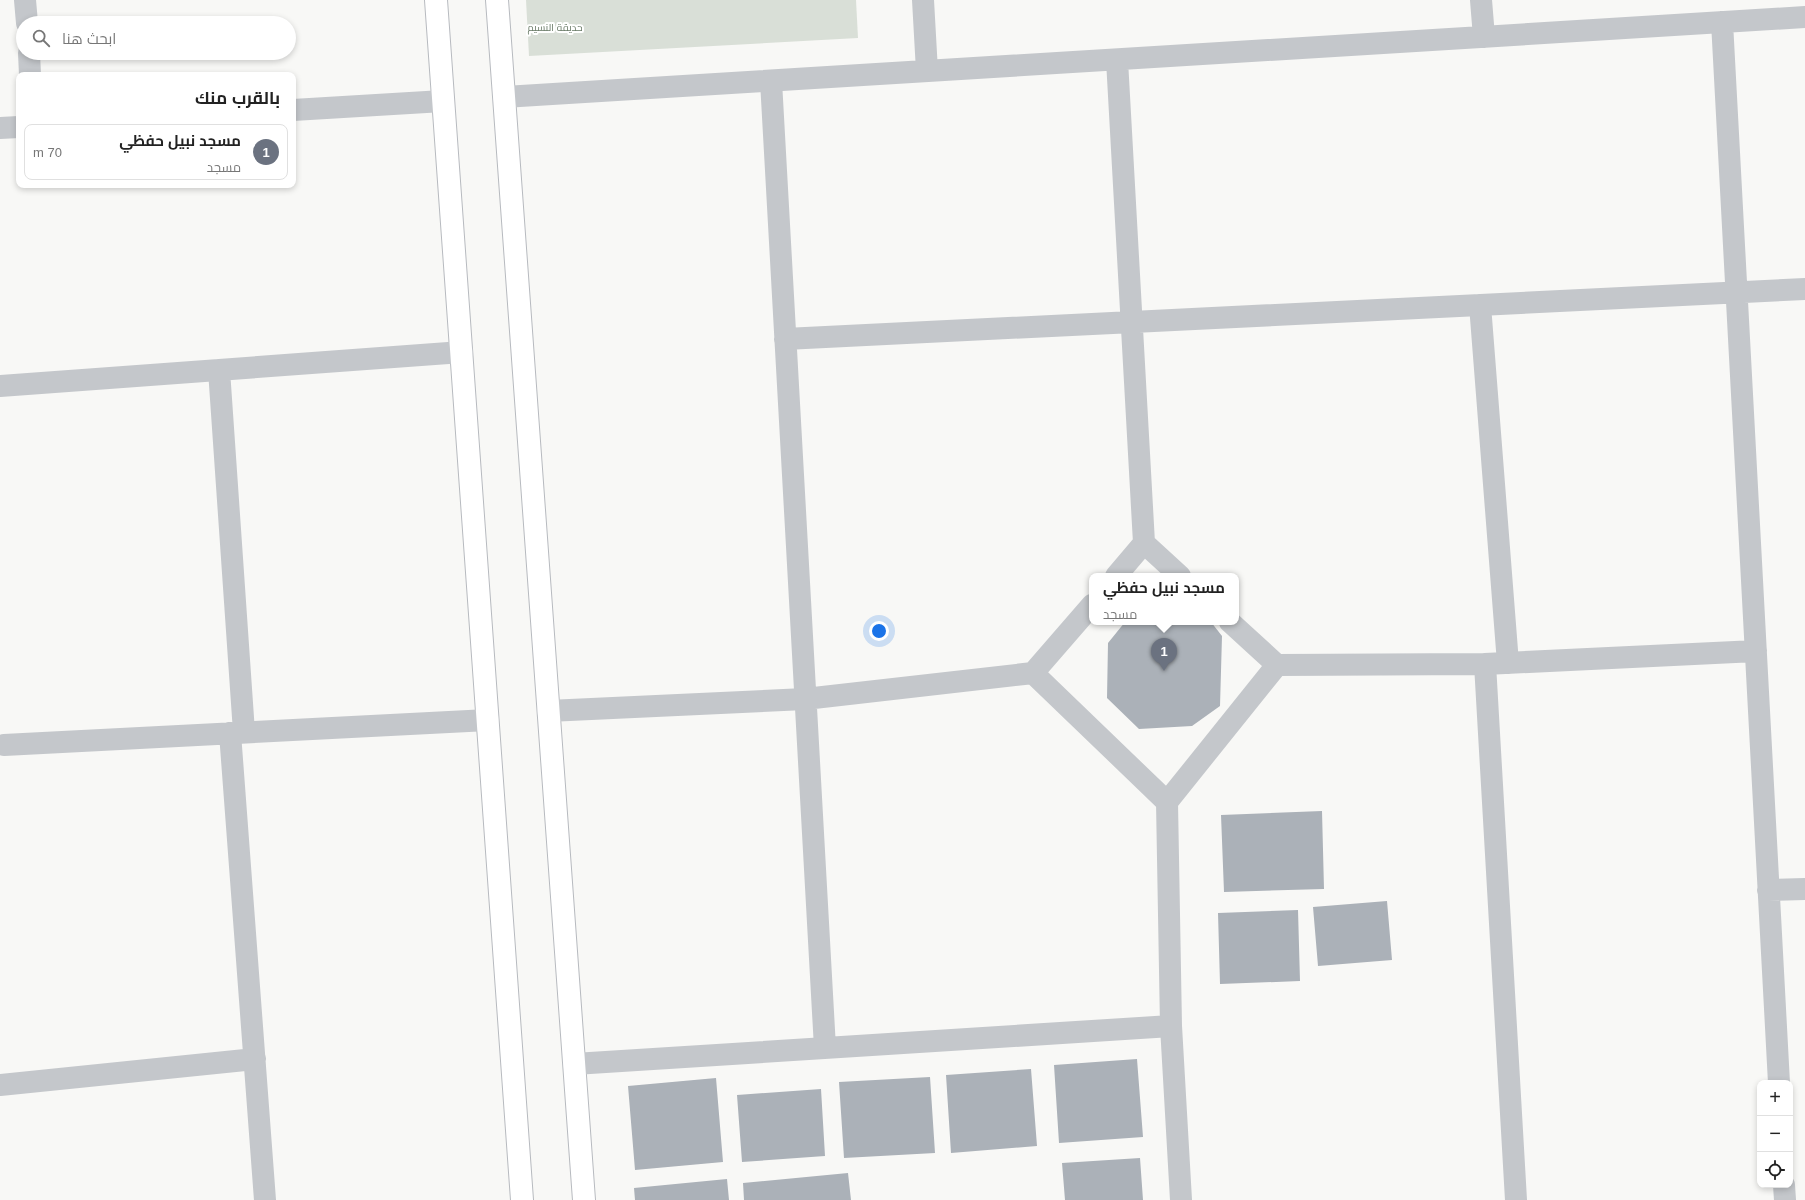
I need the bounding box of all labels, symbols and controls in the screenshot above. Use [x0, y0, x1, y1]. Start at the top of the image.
search box [16, 16, 296, 60]
park label: حدیقة النسیم [527, 22, 583, 35]
icon: search [30, 27, 52, 49]
text: ابحث هنا [62, 30, 116, 47]
text: بالقرب منك [195, 89, 280, 108]
text: مسجد نبيل حفظي [119, 132, 241, 149]
text: 70 m [33, 145, 62, 160]
text: 1 [262, 145, 270, 160]
text: مسجد [207, 160, 241, 175]
popup [1089, 573, 1239, 625]
text: مسجد نبيل حفظي [1103, 579, 1225, 596]
text: مسجد [1103, 607, 1137, 622]
your location [869, 621, 889, 641]
pin: 1 [1151, 638, 1177, 671]
map controls [1757, 1080, 1793, 1188]
button: + [1757, 1080, 1793, 1116]
button: − [1757, 1116, 1793, 1152]
button: locate [1757, 1152, 1793, 1188]

